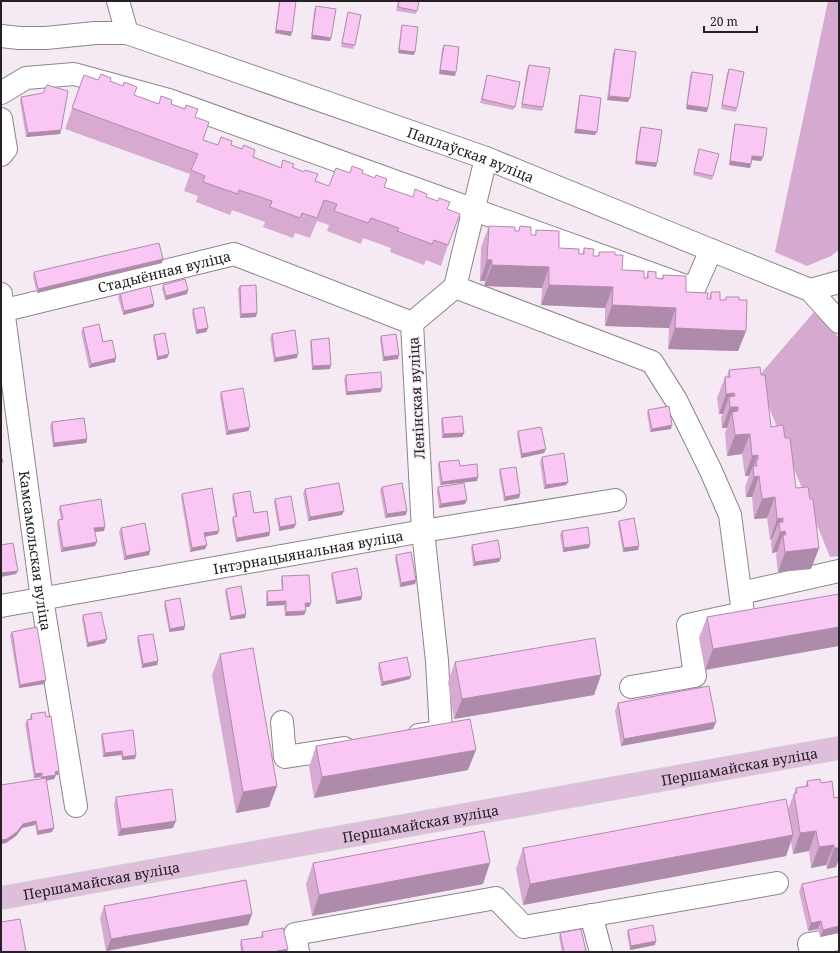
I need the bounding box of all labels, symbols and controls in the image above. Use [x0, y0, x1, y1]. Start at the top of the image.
scale bar [704, 8, 757, 34]
text: 20 m [710, 13, 738, 30]
street label: Паплаўская вуліца [405, 122, 537, 186]
street label: Стадыённая вуліца [96, 246, 233, 297]
street label: Ленінская вуліца [403, 336, 429, 460]
street label: Камсамольская вуліца [15, 470, 57, 632]
street label: Інтэрнацыянальная вуліца [212, 525, 405, 578]
street label: Першамайская вуліца [659, 743, 819, 789]
street label: Першамайская вуліца [340, 800, 500, 846]
street label: Першамайская вуліца [22, 857, 181, 903]

